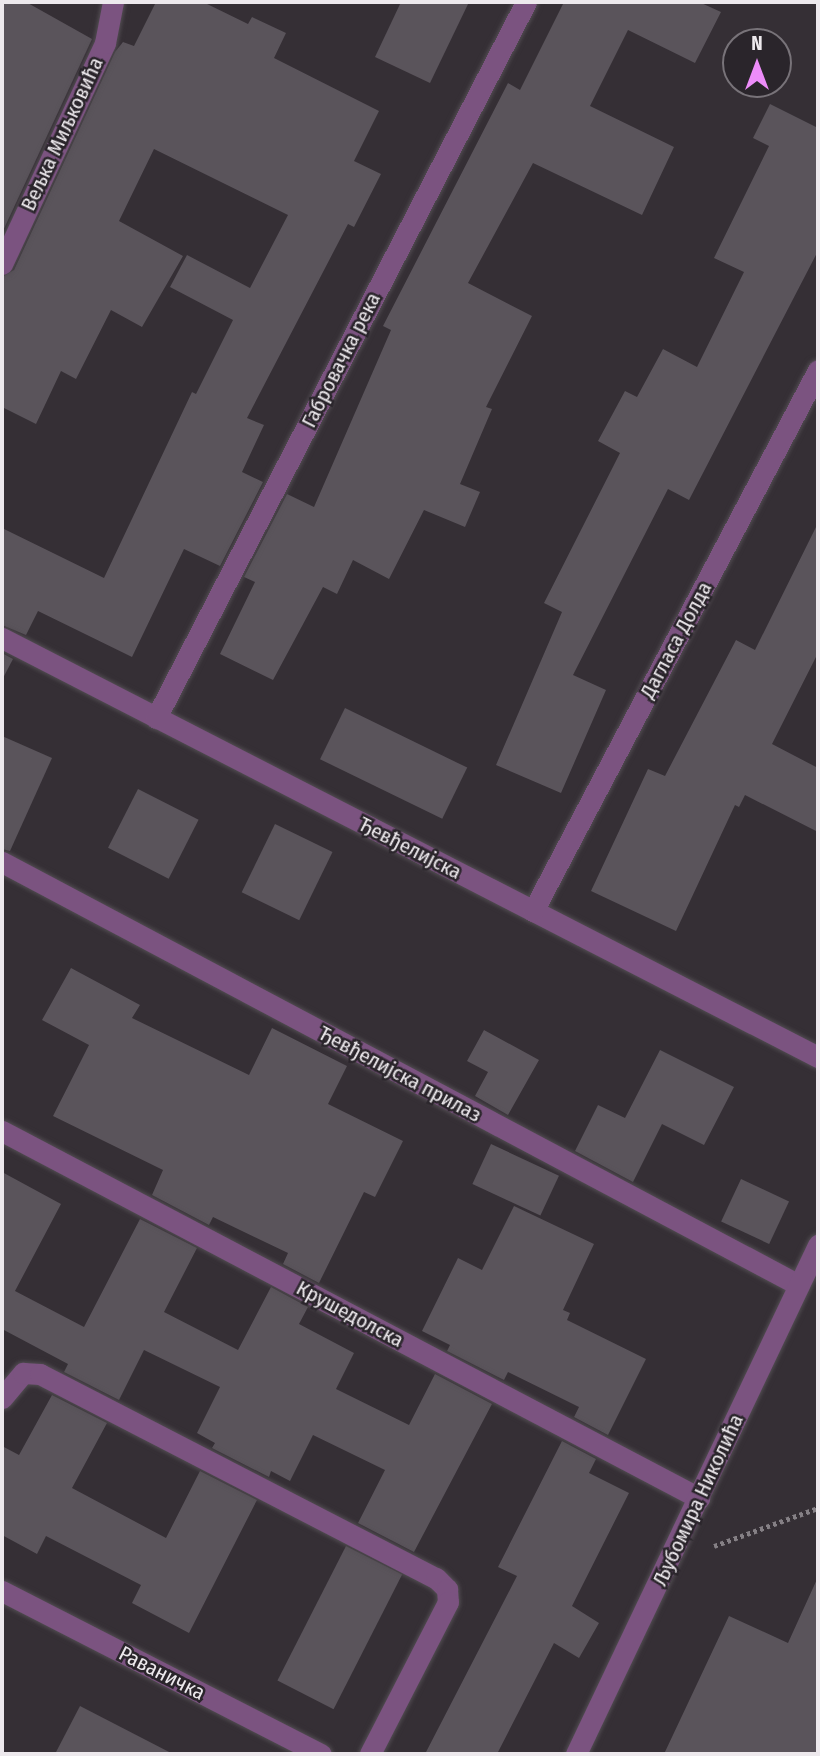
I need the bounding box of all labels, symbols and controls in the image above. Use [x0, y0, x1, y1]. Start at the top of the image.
north arrow [722, 28, 792, 98]
text: N [751, 32, 763, 55]
street label: Вељка Миљковића [15, 53, 109, 215]
street label: Габровачка река [296, 288, 386, 432]
street label: Дагласа Долда [635, 577, 717, 703]
street label: Ђевђелијска [354, 811, 466, 885]
street label: Ђевђелијска прилаз [314, 1020, 486, 1128]
street label: Крушедолска [292, 1275, 408, 1353]
street label: Љубомира Николића [647, 1410, 749, 1590]
street label: Раваничка [115, 1641, 209, 1705]

